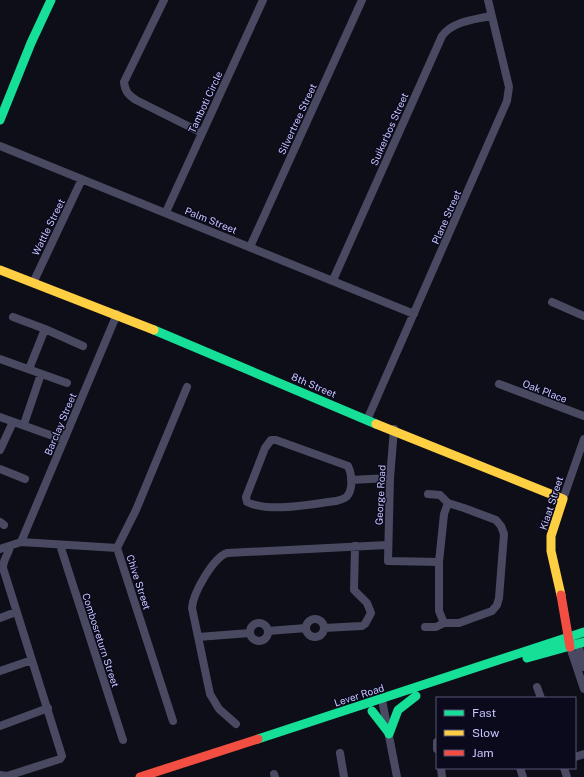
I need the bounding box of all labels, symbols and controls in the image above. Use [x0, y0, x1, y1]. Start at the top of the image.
street label: Tamboti Circle [185, 69, 225, 135]
street label: Silvertree Street [275, 81, 319, 156]
street label: Suikerbos Street [368, 91, 410, 167]
street label: Plane Street [429, 188, 463, 246]
street label: Wattle Street [29, 197, 67, 257]
street label: Palm Street [183, 204, 239, 236]
street label: 8th Street [290, 370, 338, 400]
street label: Oak Place [521, 377, 569, 405]
street label: Barclay Street [41, 391, 79, 457]
street label: George Road [372, 465, 388, 525]
street label: Kiaat Street [537, 475, 565, 531]
street label: Chive Street [124, 553, 154, 611]
street label: Combosreturn Street [80, 591, 122, 689]
street label: Lever Road [333, 681, 386, 709]
legend [436, 697, 576, 769]
text: Fast [472, 706, 497, 720]
text: Slow [472, 726, 500, 740]
text: Jam [472, 746, 494, 760]

